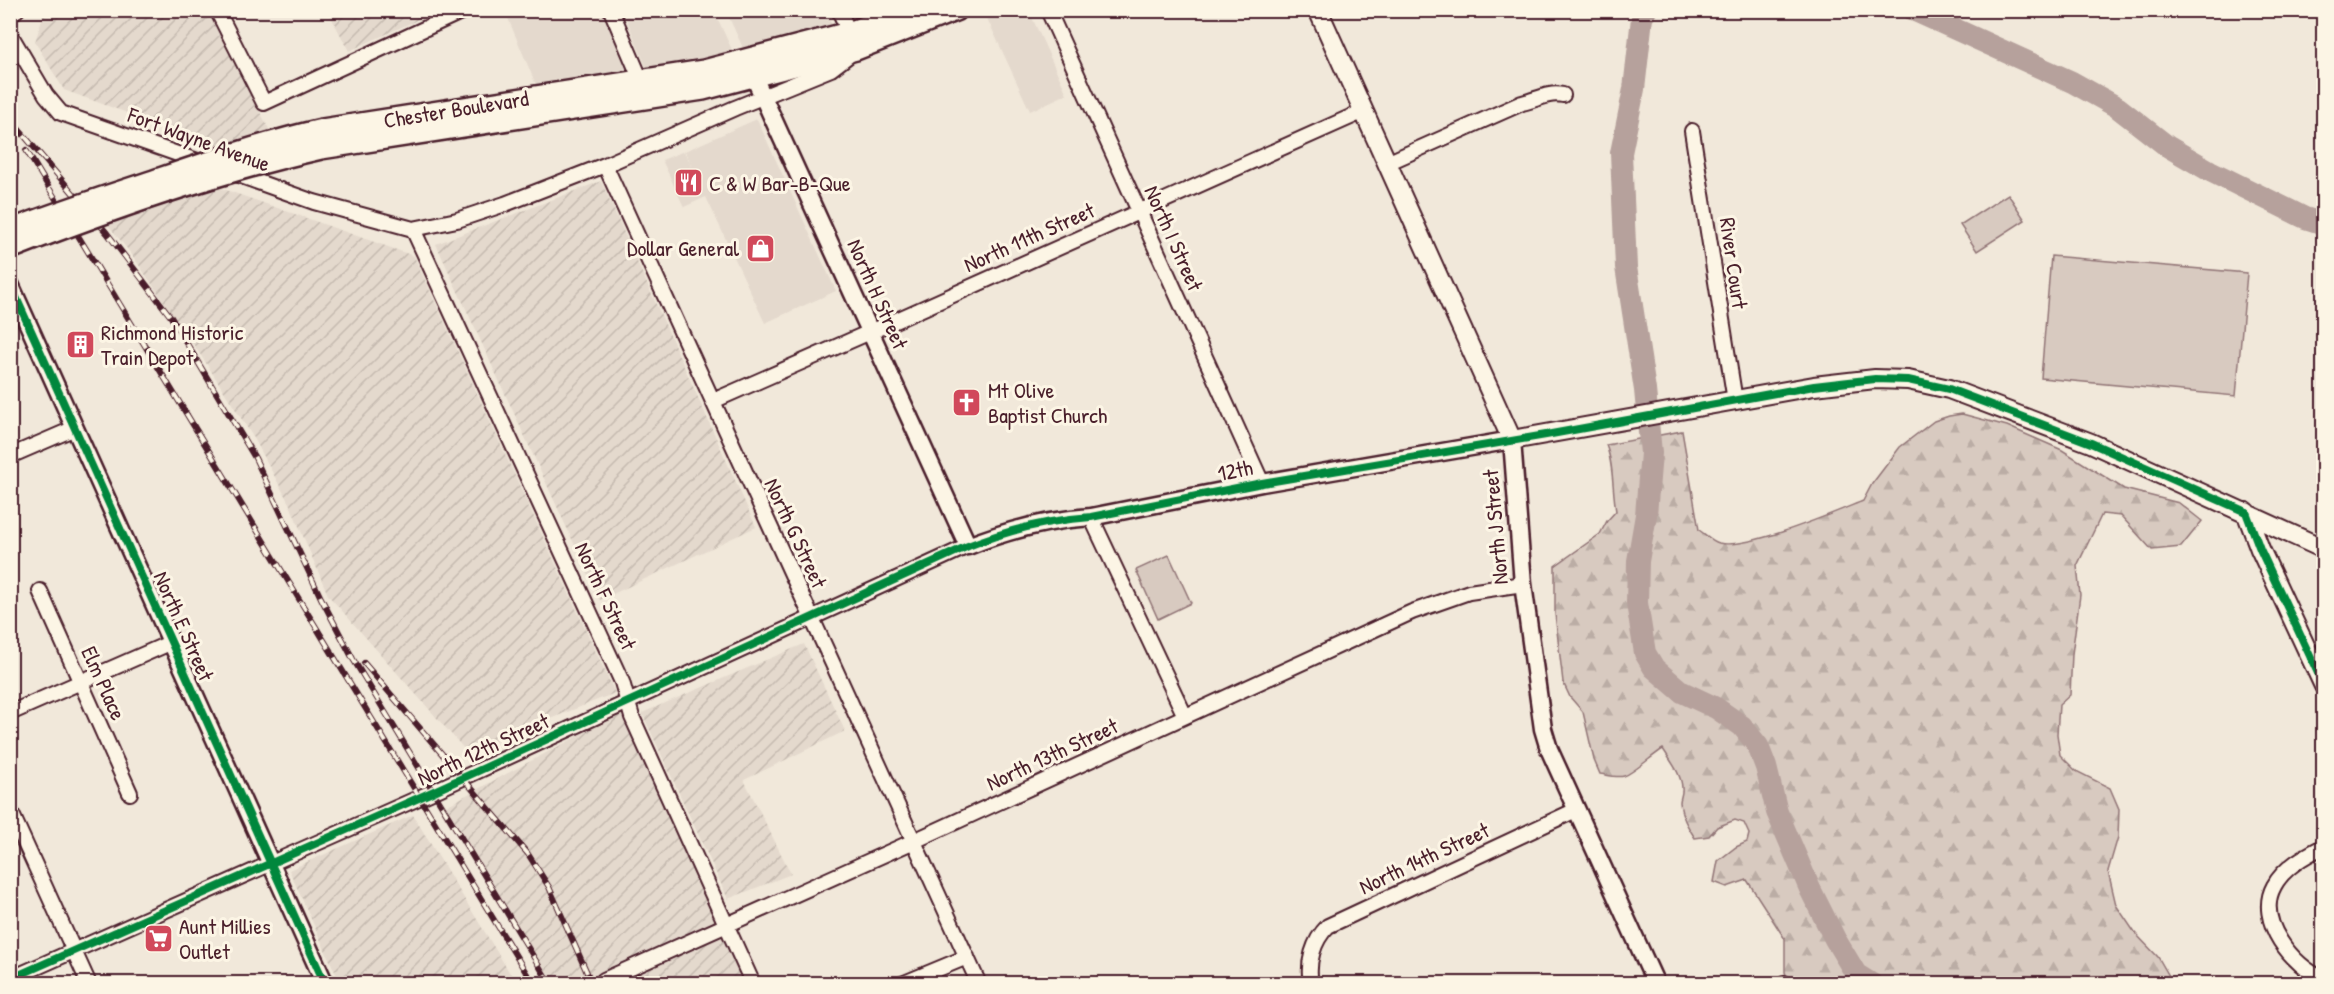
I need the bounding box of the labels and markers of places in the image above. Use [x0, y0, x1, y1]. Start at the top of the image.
restaurant icon: C & W Bar-B-Que [672, 167, 704, 199]
place label: C & W Bar-B-Que [709, 168, 851, 198]
shop icon: Dollar General [744, 232, 776, 264]
place label: Dollar General [627, 233, 739, 263]
place label: Richmond Historic Train Depot [101, 317, 244, 372]
building icon: Richmond Historic Train Depot [64, 329, 96, 361]
place label: Mt Olive Baptist Church [988, 375, 1107, 430]
church icon: Mt Olive Baptist Church [951, 387, 983, 419]
place label: Aunt Millies Outlet [179, 911, 271, 966]
supermarket icon: Aunt Millies Outlet [142, 923, 174, 955]

